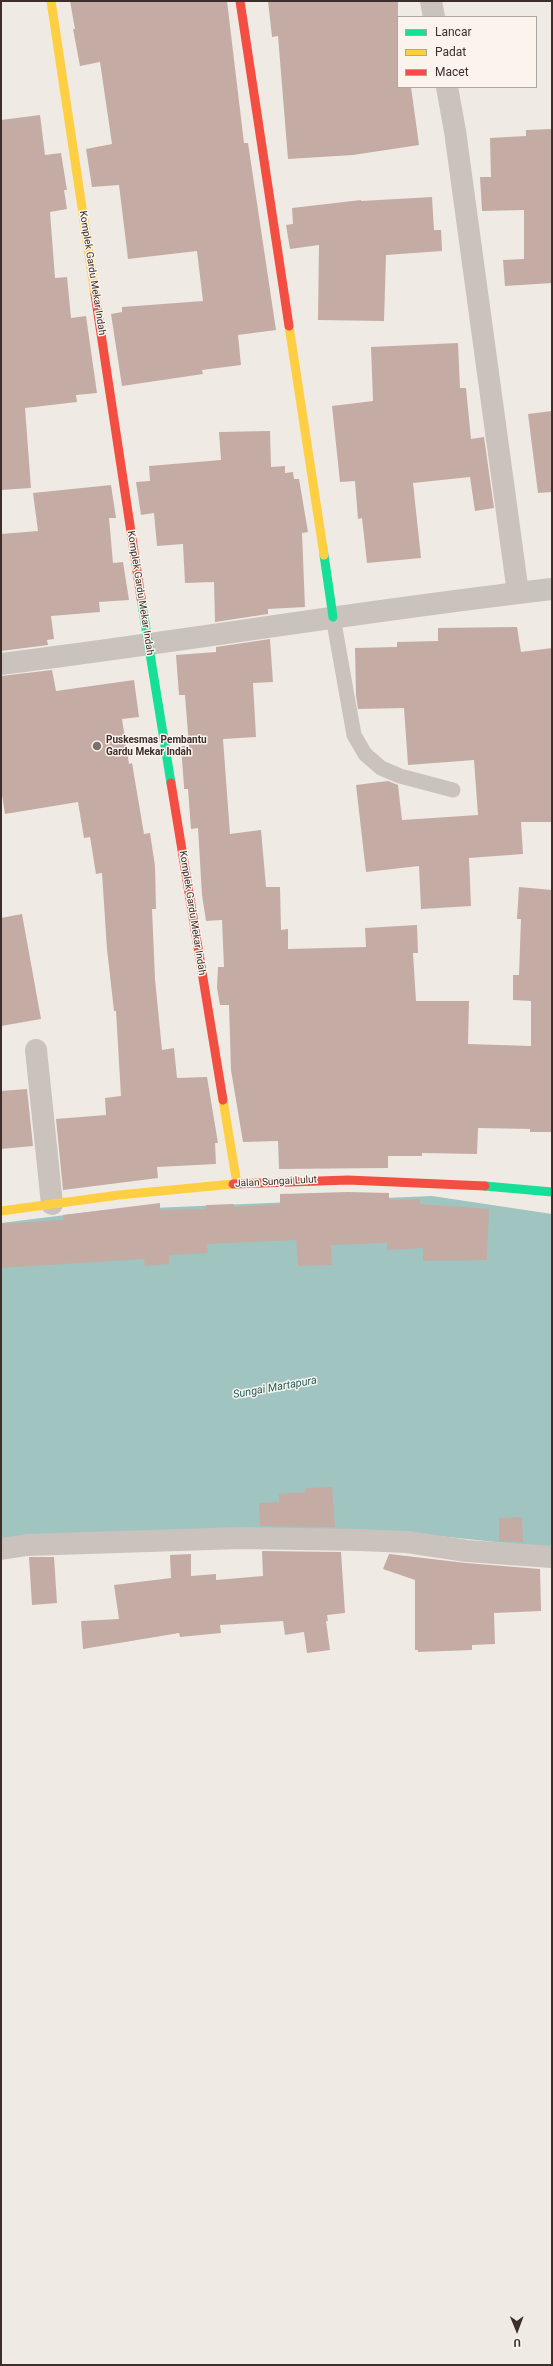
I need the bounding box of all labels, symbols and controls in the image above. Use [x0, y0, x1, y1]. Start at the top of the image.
legend [397, 16, 537, 88]
text: Lancar [435, 25, 472, 39]
text: Padat [435, 45, 466, 59]
text: Macet [435, 65, 469, 79]
street label: Komplek Gardu Mekar Indah [76, 210, 108, 336]
street label: Komplek Gardu Mekar Indah [124, 530, 156, 656]
place label: Puskesmas Pembantu Gardu Mekar Indah [106, 734, 207, 758]
marker: Puskesmas Pembantu Gardu Mekar Indah [91, 740, 103, 752]
street label: Komplek Gardu Mekar Indah [176, 850, 208, 976]
street label: Jalan Sungai Lulut [235, 1174, 317, 1190]
water label: Sungai Martapura [232, 1374, 318, 1402]
north arrow [497, 2310, 537, 2350]
text: U [513, 2336, 521, 2349]

